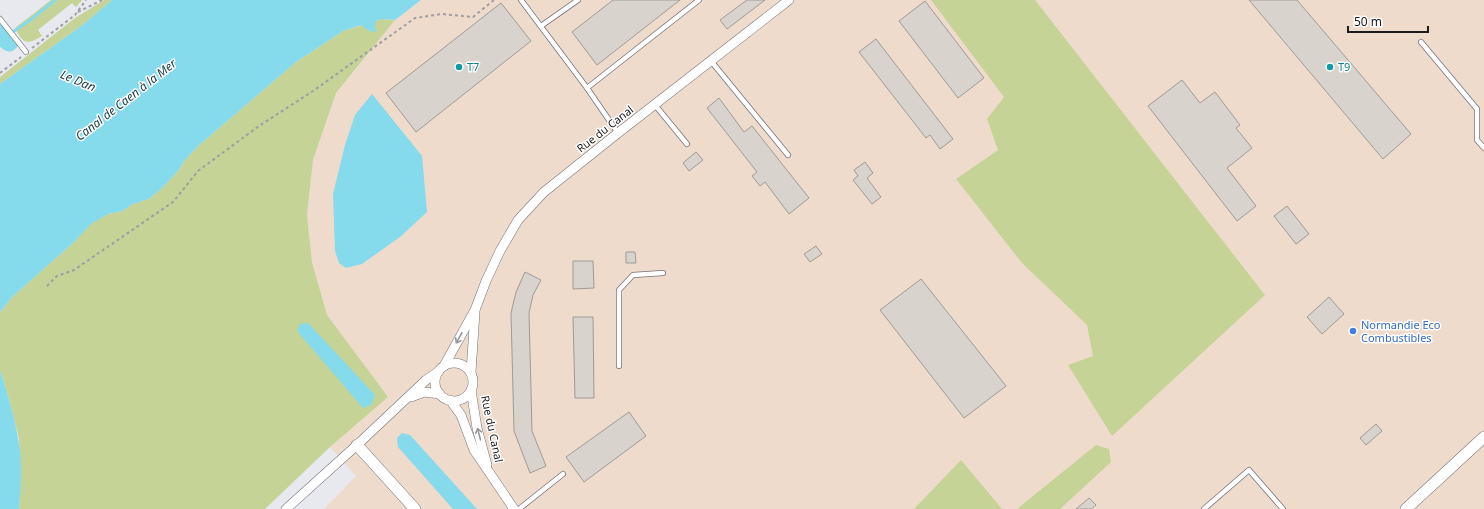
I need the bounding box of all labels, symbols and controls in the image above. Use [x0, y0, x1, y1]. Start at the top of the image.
scale bar [1348, 8, 1428, 34]
text: 50 m [1354, 13, 1382, 30]
water label: Canal de Caen à la Mer [72, 54, 181, 144]
place label: T7 [467, 59, 479, 74]
place label: T9 [1338, 59, 1350, 74]
marker: T7 [454, 62, 464, 72]
marker: T9 [1325, 62, 1335, 72]
water label: Le Dan [58, 66, 98, 96]
street label: Rue du Canal [573, 102, 636, 155]
place label: Normandie Eco Combustibles [1361, 317, 1441, 345]
marker: Normandie Eco Combustibles [1348, 326, 1358, 336]
one-way arrow [454, 332, 462, 344]
street label: Rue du Canal [478, 394, 507, 464]
one-way arrow [475, 428, 482, 441]

